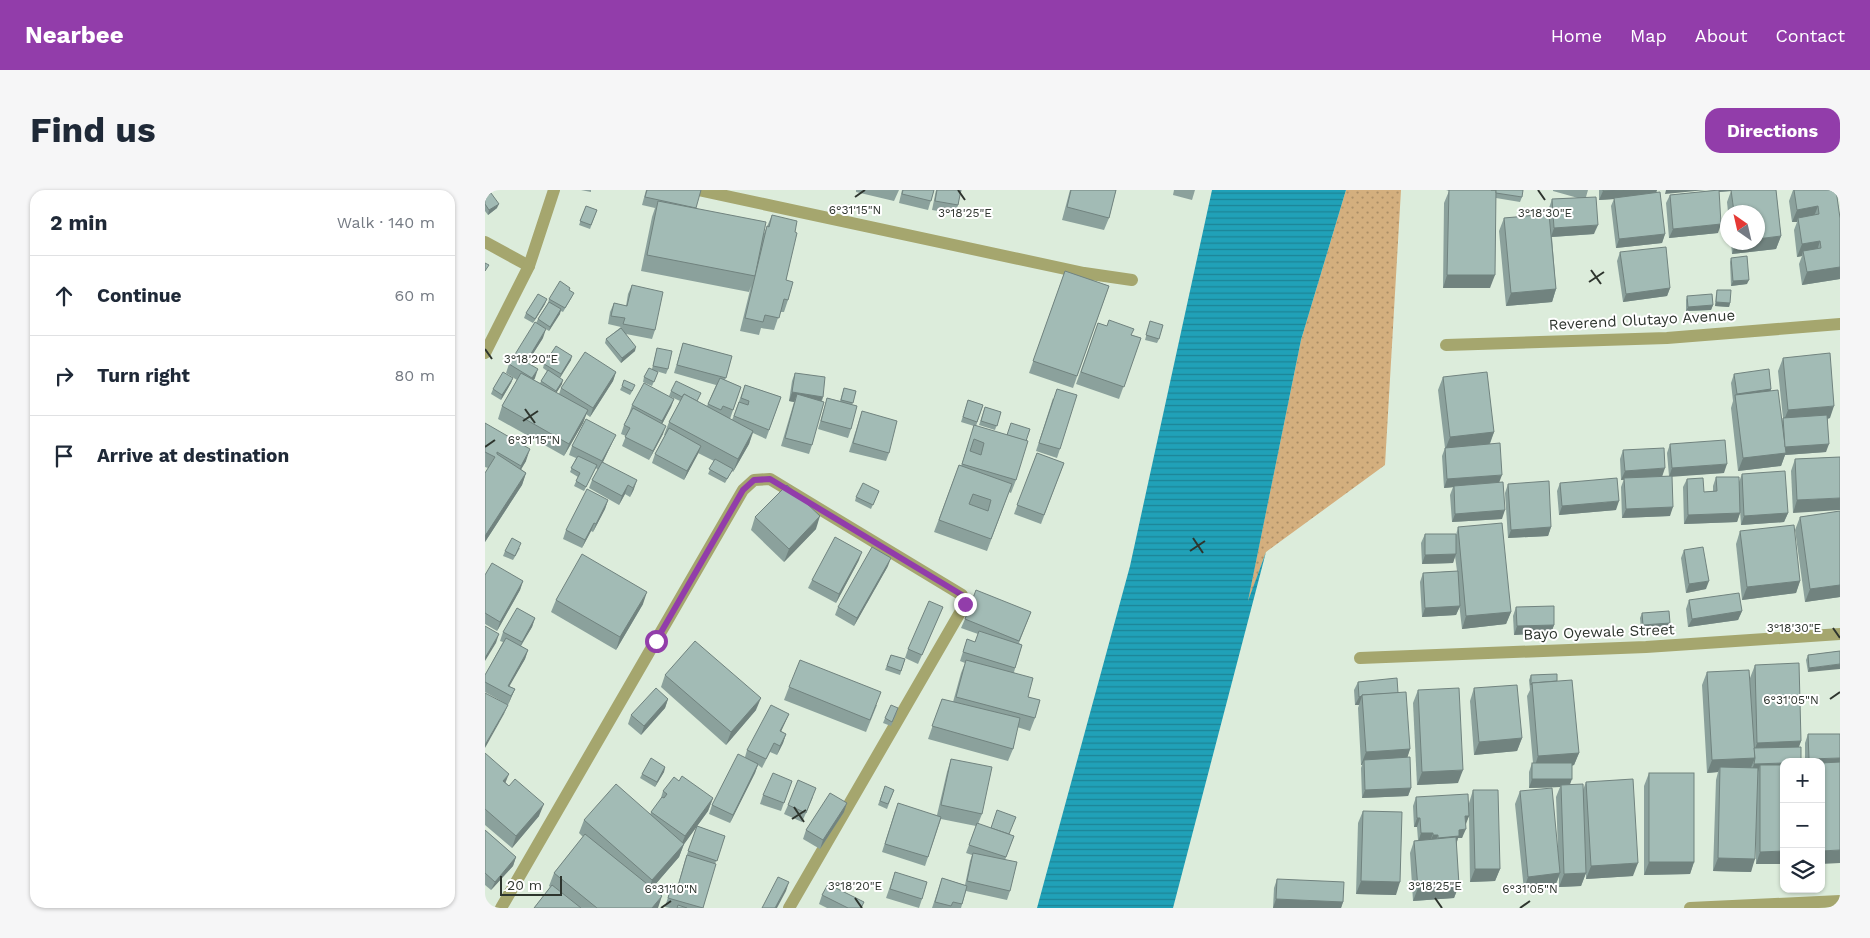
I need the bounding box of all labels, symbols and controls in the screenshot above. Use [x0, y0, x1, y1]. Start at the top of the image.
text: Nearbee [25, 21, 124, 49]
text: Home [1551, 25, 1602, 46]
text: Map [1630, 25, 1667, 46]
text: About [1695, 25, 1747, 46]
text: Contact [1775, 25, 1845, 46]
button: Directions [1705, 108, 1840, 153]
text: Find us [30, 109, 156, 151]
text: 6°31'15"N [829, 203, 881, 217]
north arrow [1720, 205, 1765, 250]
text: 3°18'25"E [938, 206, 992, 220]
text: 3°18'30"E [1518, 206, 1573, 220]
text: 2 min [50, 210, 107, 235]
text: Walk · 140 m [337, 213, 435, 232]
icon: ahead [50, 282, 78, 310]
text: Continue [97, 284, 181, 307]
text: 60 m [395, 286, 435, 305]
street label: Reverend Olutayo Avenue [1548, 306, 1736, 334]
text: 3°18'20"E [504, 352, 559, 366]
icon: right [50, 362, 78, 390]
text: Turn right [97, 364, 190, 387]
text: 80 m [394, 366, 435, 385]
text: 6°31'15"N [508, 433, 560, 447]
icon: arrive [50, 442, 78, 470]
text: Arrive at destination [97, 444, 289, 467]
route end [954, 593, 977, 616]
street label: Bayo Oyewale Street [1523, 620, 1676, 644]
text: 3°18'30"E [1767, 621, 1822, 635]
route start [645, 630, 668, 653]
text: 6°31'05"N [1763, 693, 1819, 707]
map controls [1780, 758, 1825, 893]
button: + [1780, 758, 1825, 803]
button: − [1780, 803, 1825, 848]
button: layers [1780, 848, 1825, 893]
scale bar [500, 873, 563, 896]
text: 20 m [507, 877, 542, 893]
text: 3°18'20"E [828, 879, 883, 893]
text: 3°18'25"E [1408, 879, 1462, 893]
text: 6°31'10"N [644, 882, 698, 896]
text: 6°31'05"N [1502, 882, 1558, 896]

